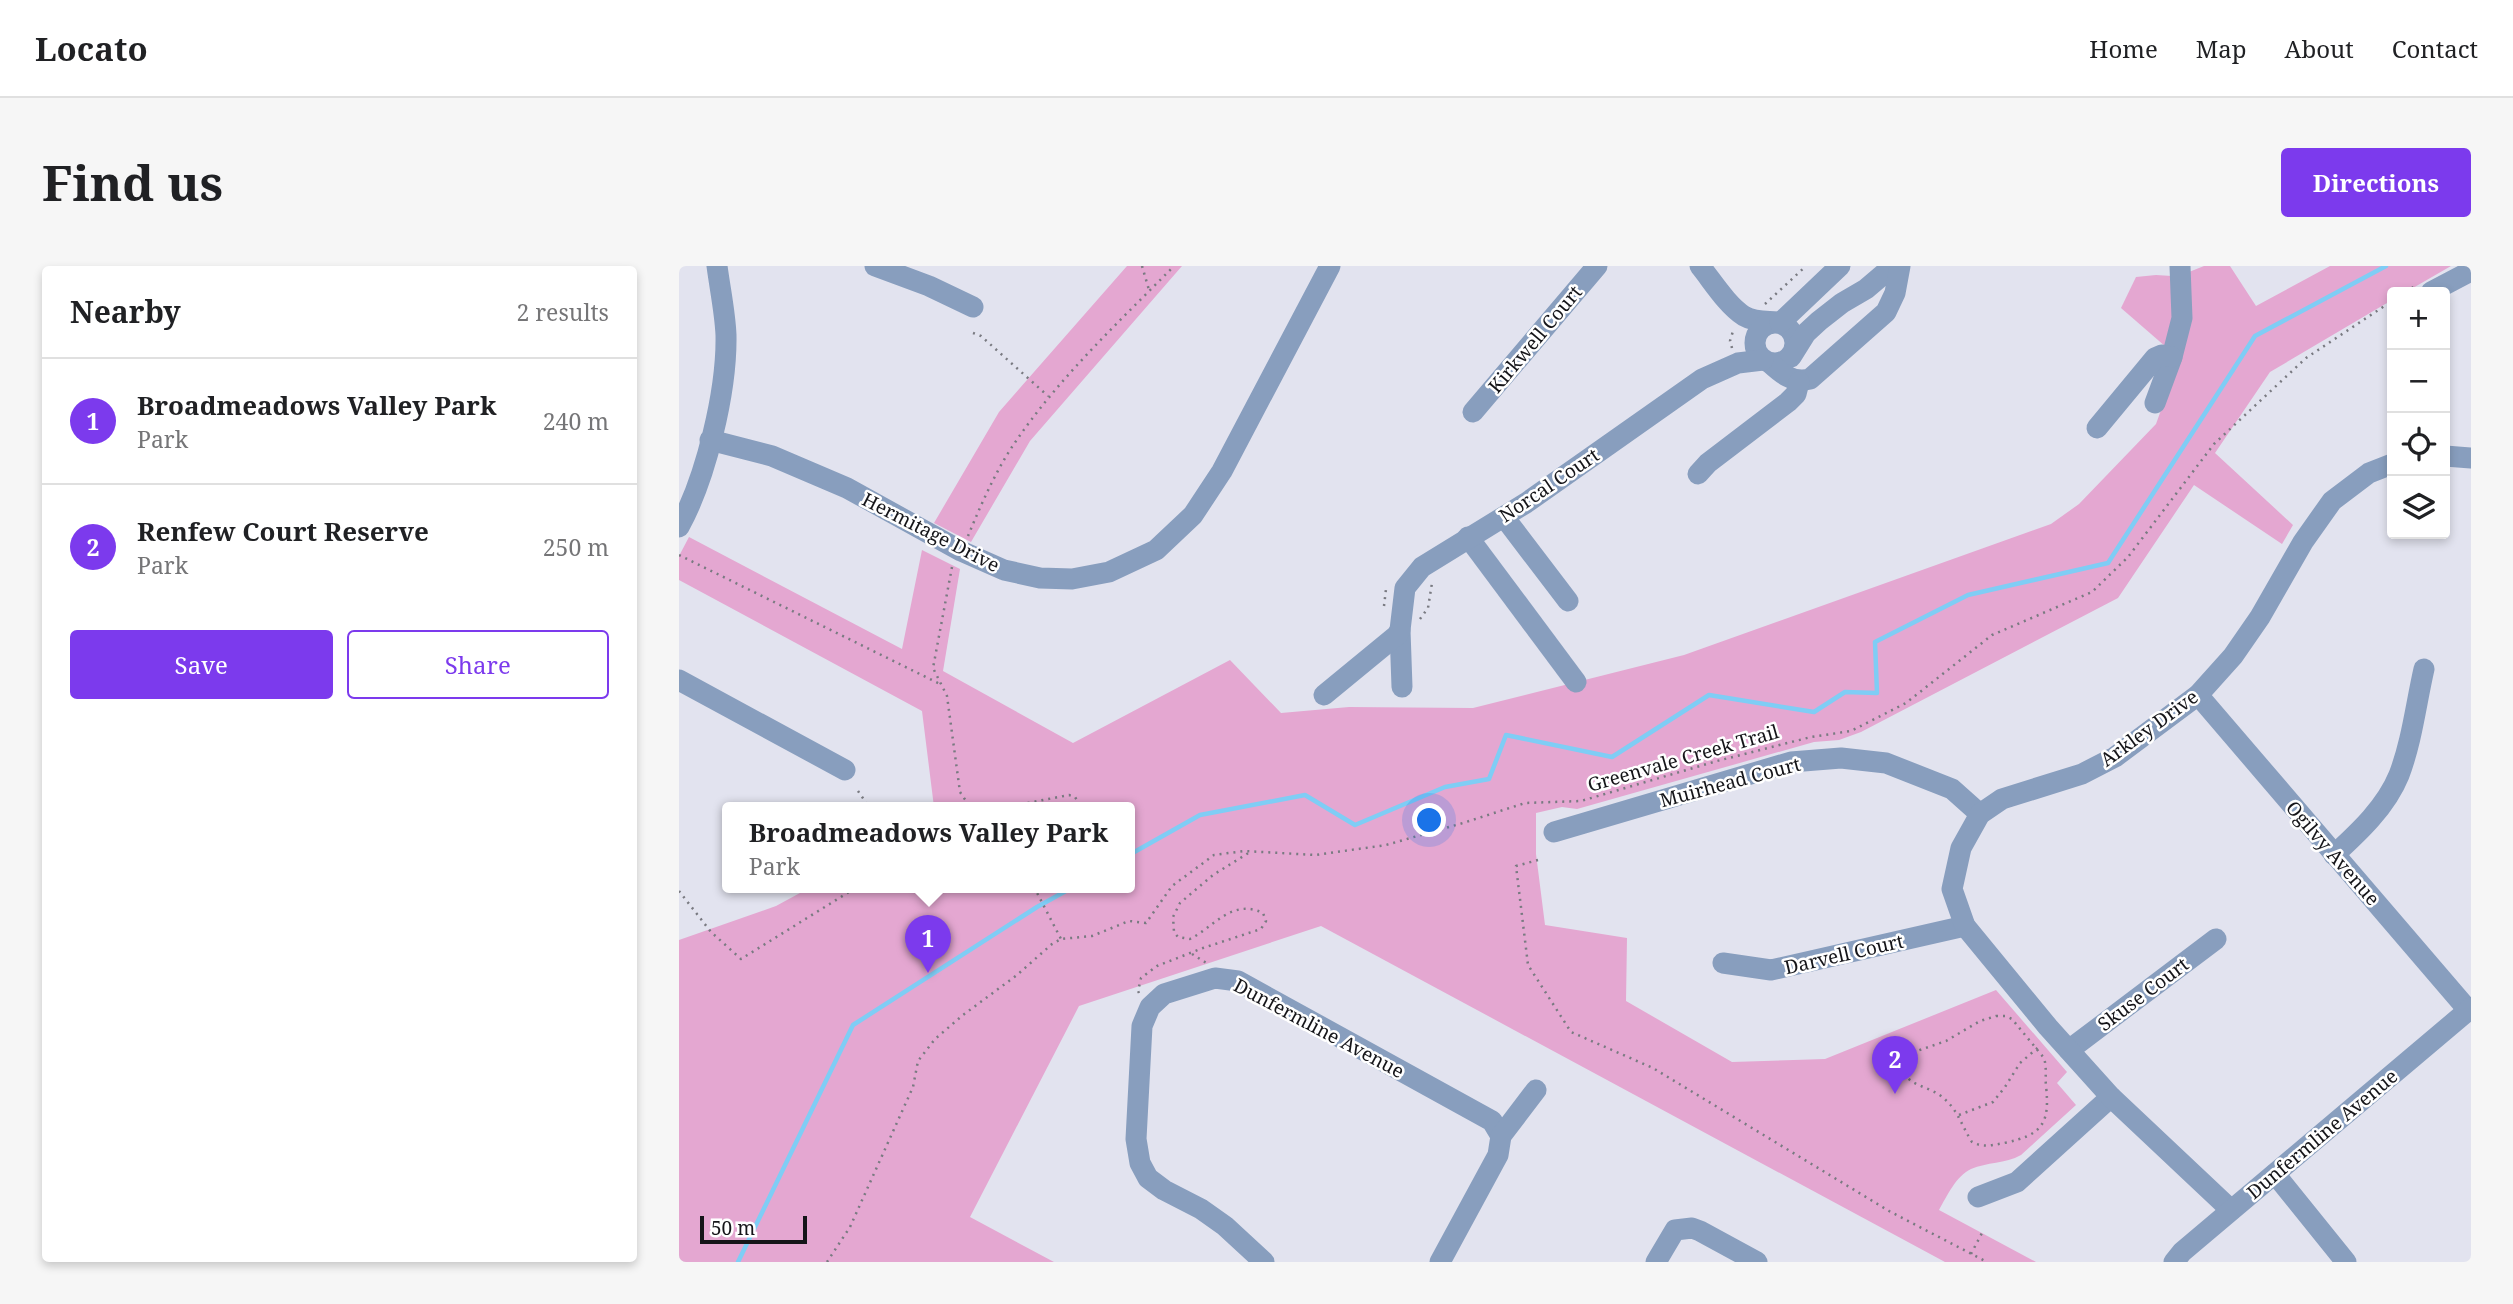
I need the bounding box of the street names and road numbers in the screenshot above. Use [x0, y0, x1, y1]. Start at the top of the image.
street label: Kirkwell Court [1482, 279, 1588, 398]
street label: Norcal Court [1494, 442, 1604, 528]
street label: Hermitage Drive [858, 486, 1004, 578]
street label: Arkley Drive [2095, 684, 2203, 772]
street label: Greenvale Creek Trail [1584, 718, 1782, 798]
street label: Muirhead Court [1657, 751, 1804, 813]
street label: Ogilvy Avenue [2280, 795, 2386, 911]
street label: Darvell Court [1782, 928, 1907, 980]
street label: Skuse Court [2092, 951, 2194, 1037]
street label: Dunfermline Avenue [1229, 972, 1409, 1084]
street label: Dunfermline Avenue [2241, 1063, 2403, 1205]

